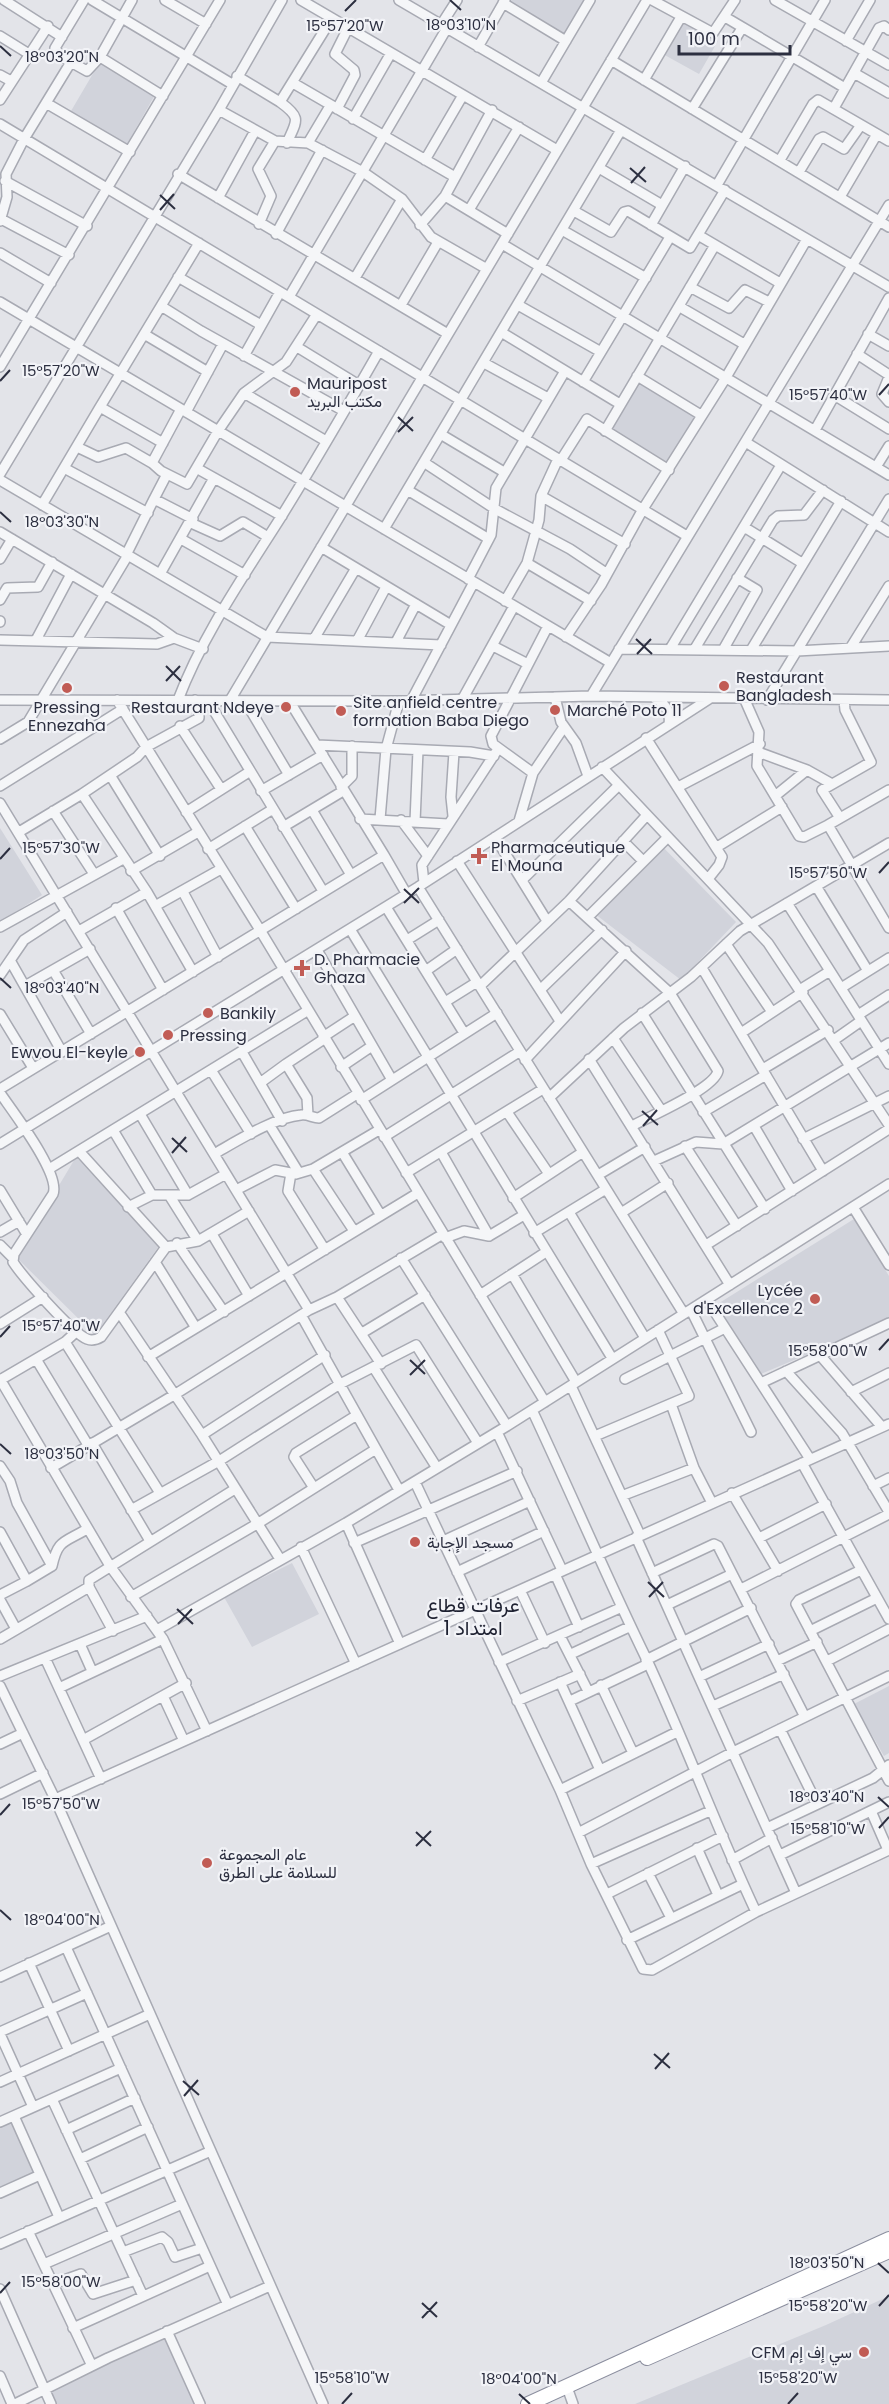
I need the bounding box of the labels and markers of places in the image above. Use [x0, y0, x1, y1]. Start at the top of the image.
place label: Mauripost مكتب البريد [307, 372, 387, 413]
marker: Mauripost مكتب البريد [288, 385, 302, 399]
place label: Restaurant Bangladesh [736, 666, 832, 707]
marker: Restaurant Bangladesh [717, 679, 731, 693]
marker: Pressing Ennezaha [60, 681, 74, 695]
place label: Site anfield centre formation Baba Diego [353, 691, 529, 732]
place label: Pressing Ennezaha [28, 696, 106, 737]
place label: Restaurant Ndeye [131, 696, 274, 719]
place label: Marché Poto 11 [567, 699, 682, 722]
marker: Restaurant Ndeye [279, 700, 293, 714]
marker: Marché Poto 11 [548, 703, 562, 717]
marker: Site anfield centre formation Baba Diego [334, 704, 348, 718]
place label: Pharmaceutique El Mouna [491, 836, 625, 877]
marker: Pharmaceutique El Mouna [472, 849, 486, 863]
place label: D. Pharmacie Ghaza [314, 948, 420, 989]
marker: D. Pharmacie Ghaza [295, 961, 309, 975]
place label: Bankily [220, 1002, 276, 1025]
marker: Bankily [201, 1006, 215, 1020]
place label: Pressing [180, 1024, 247, 1047]
marker: Pressing [161, 1028, 175, 1042]
place label: Ewvou El-keyle [11, 1041, 128, 1064]
marker: Ewvou El-keyle [133, 1045, 147, 1059]
place label: Lycée d'Excellence 2 [693, 1279, 803, 1320]
marker: Lycée d'Excellence 2 [808, 1292, 822, 1306]
place label: مسجد الإجابة [427, 1531, 513, 1554]
marker: مسجد الإجابة [408, 1535, 422, 1549]
place label: عام المجموعة للسلامة على الطرق [219, 1843, 337, 1884]
marker: عام المجموعة للسلامة على الطرق [200, 1856, 214, 1870]
place label: CFM سي إف إم [751, 2341, 852, 2366]
marker: CFM سي إف إم [857, 2345, 871, 2359]

